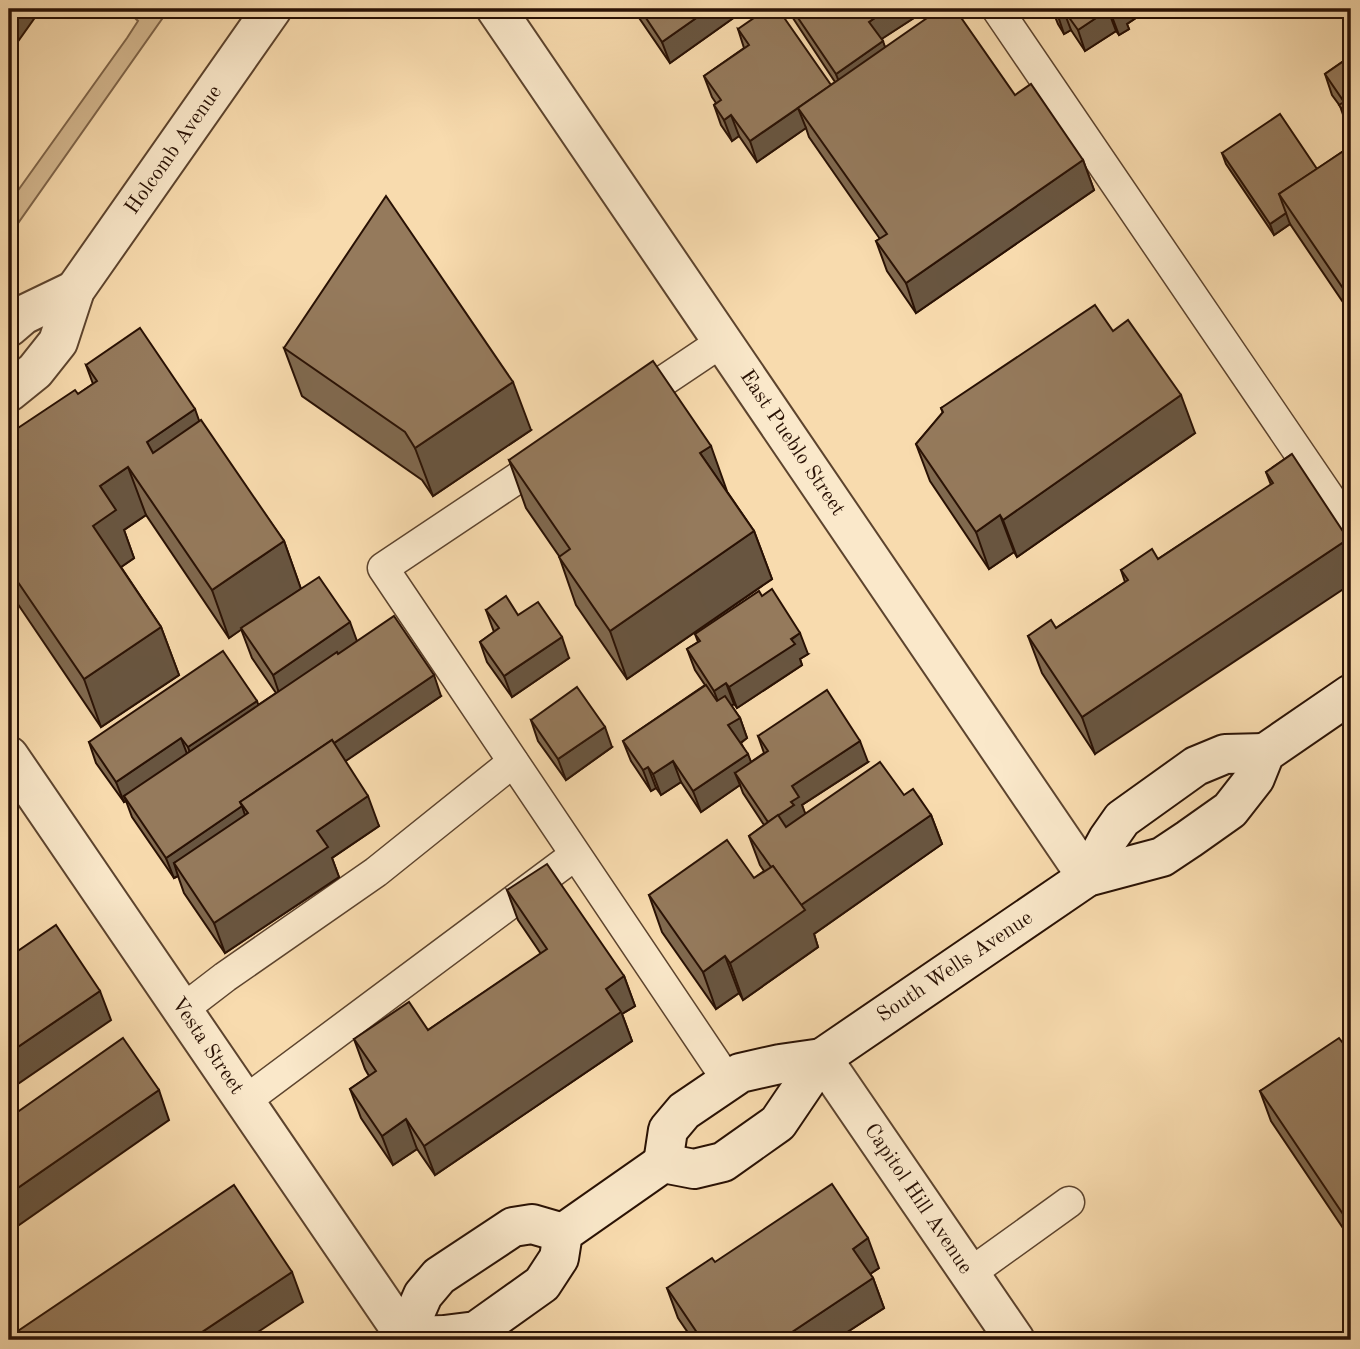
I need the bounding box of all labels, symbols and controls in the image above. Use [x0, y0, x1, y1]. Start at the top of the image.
street label: Holcomb Avenue [122, 82, 226, 218]
street label: East Pueblo Street [736, 366, 848, 520]
street label: South Wells Avenue [874, 907, 1036, 1027]
street label: Vesta Street [167, 994, 247, 1098]
street label: Capitol Hill Avenue [860, 1120, 976, 1278]

